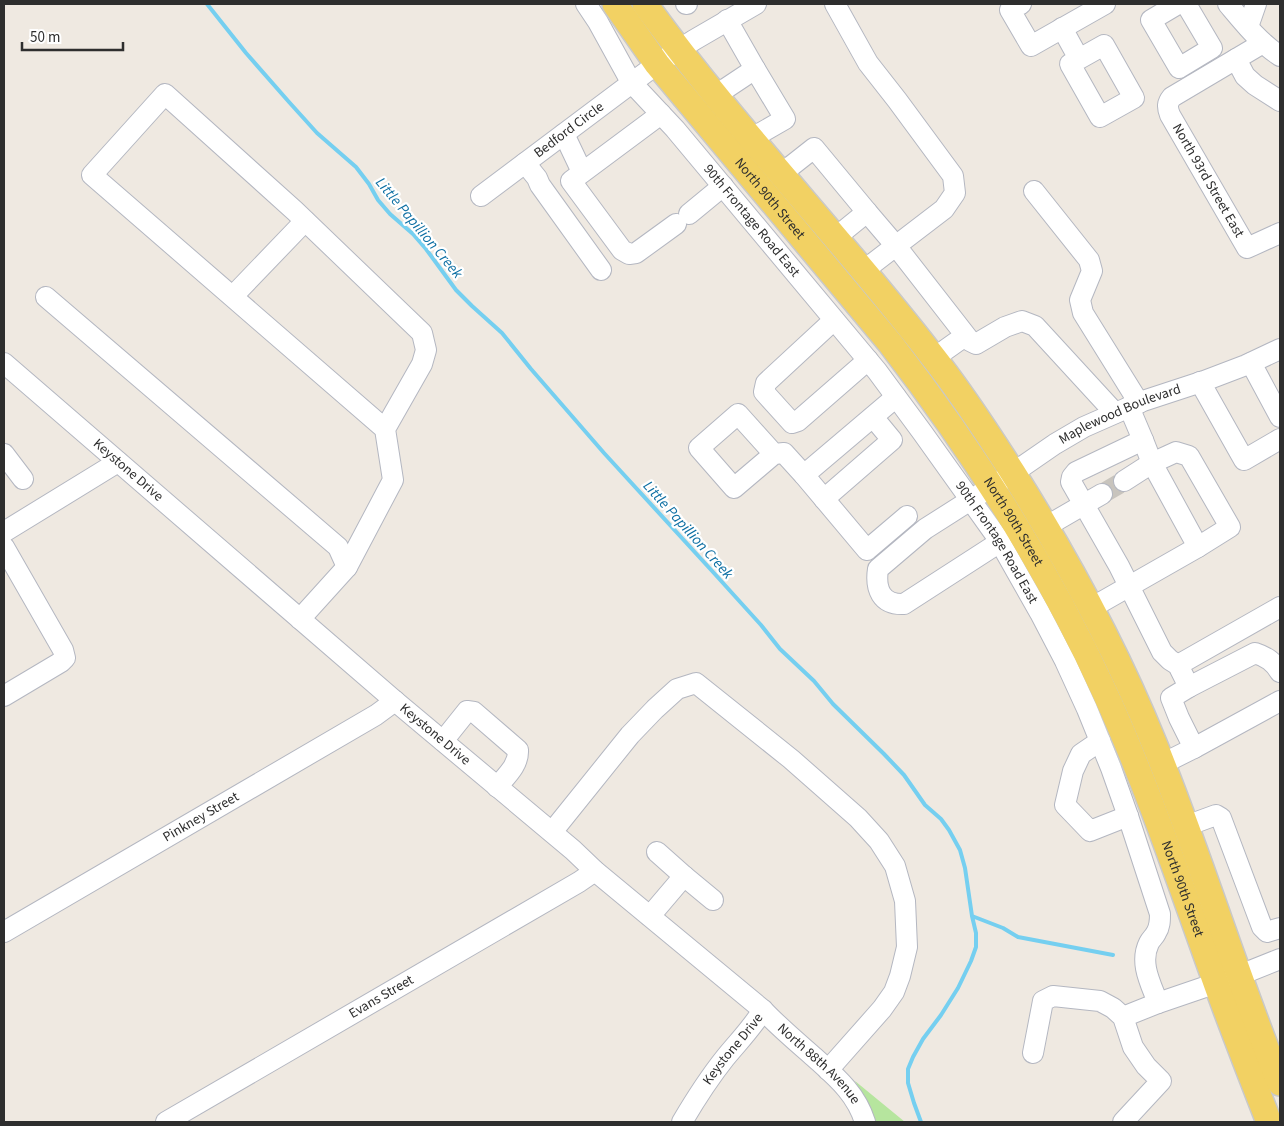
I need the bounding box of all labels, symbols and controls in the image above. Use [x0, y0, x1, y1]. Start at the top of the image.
scale bar [22, 20, 124, 52]
text: 50 m [30, 27, 60, 48]
street label: Bedford Circle [530, 97, 608, 163]
street label: North 93rd Street East [1167, 120, 1249, 242]
street label: North 90th Street [730, 154, 810, 244]
street label: 90th Frontage Road East [699, 160, 805, 282]
water label: Little Papillion Creek [370, 173, 468, 284]
street label: Maplewood Boulevard [1055, 379, 1183, 450]
street label: Keystone Drive [89, 434, 168, 506]
street label: North 90th Street [978, 474, 1048, 570]
water label: Little Papillion Creek [638, 476, 739, 585]
street label: 90th Frontage Road East [950, 477, 1043, 608]
street label: Keystone Drive [395, 699, 475, 770]
street label: Pinkney Street [159, 787, 243, 847]
street label: North 90th Street [1156, 838, 1209, 940]
street label: Evans Street [345, 970, 418, 1024]
street label: Keystone Drive [698, 1009, 768, 1089]
street label: North 88th Avenue [773, 1019, 865, 1108]

